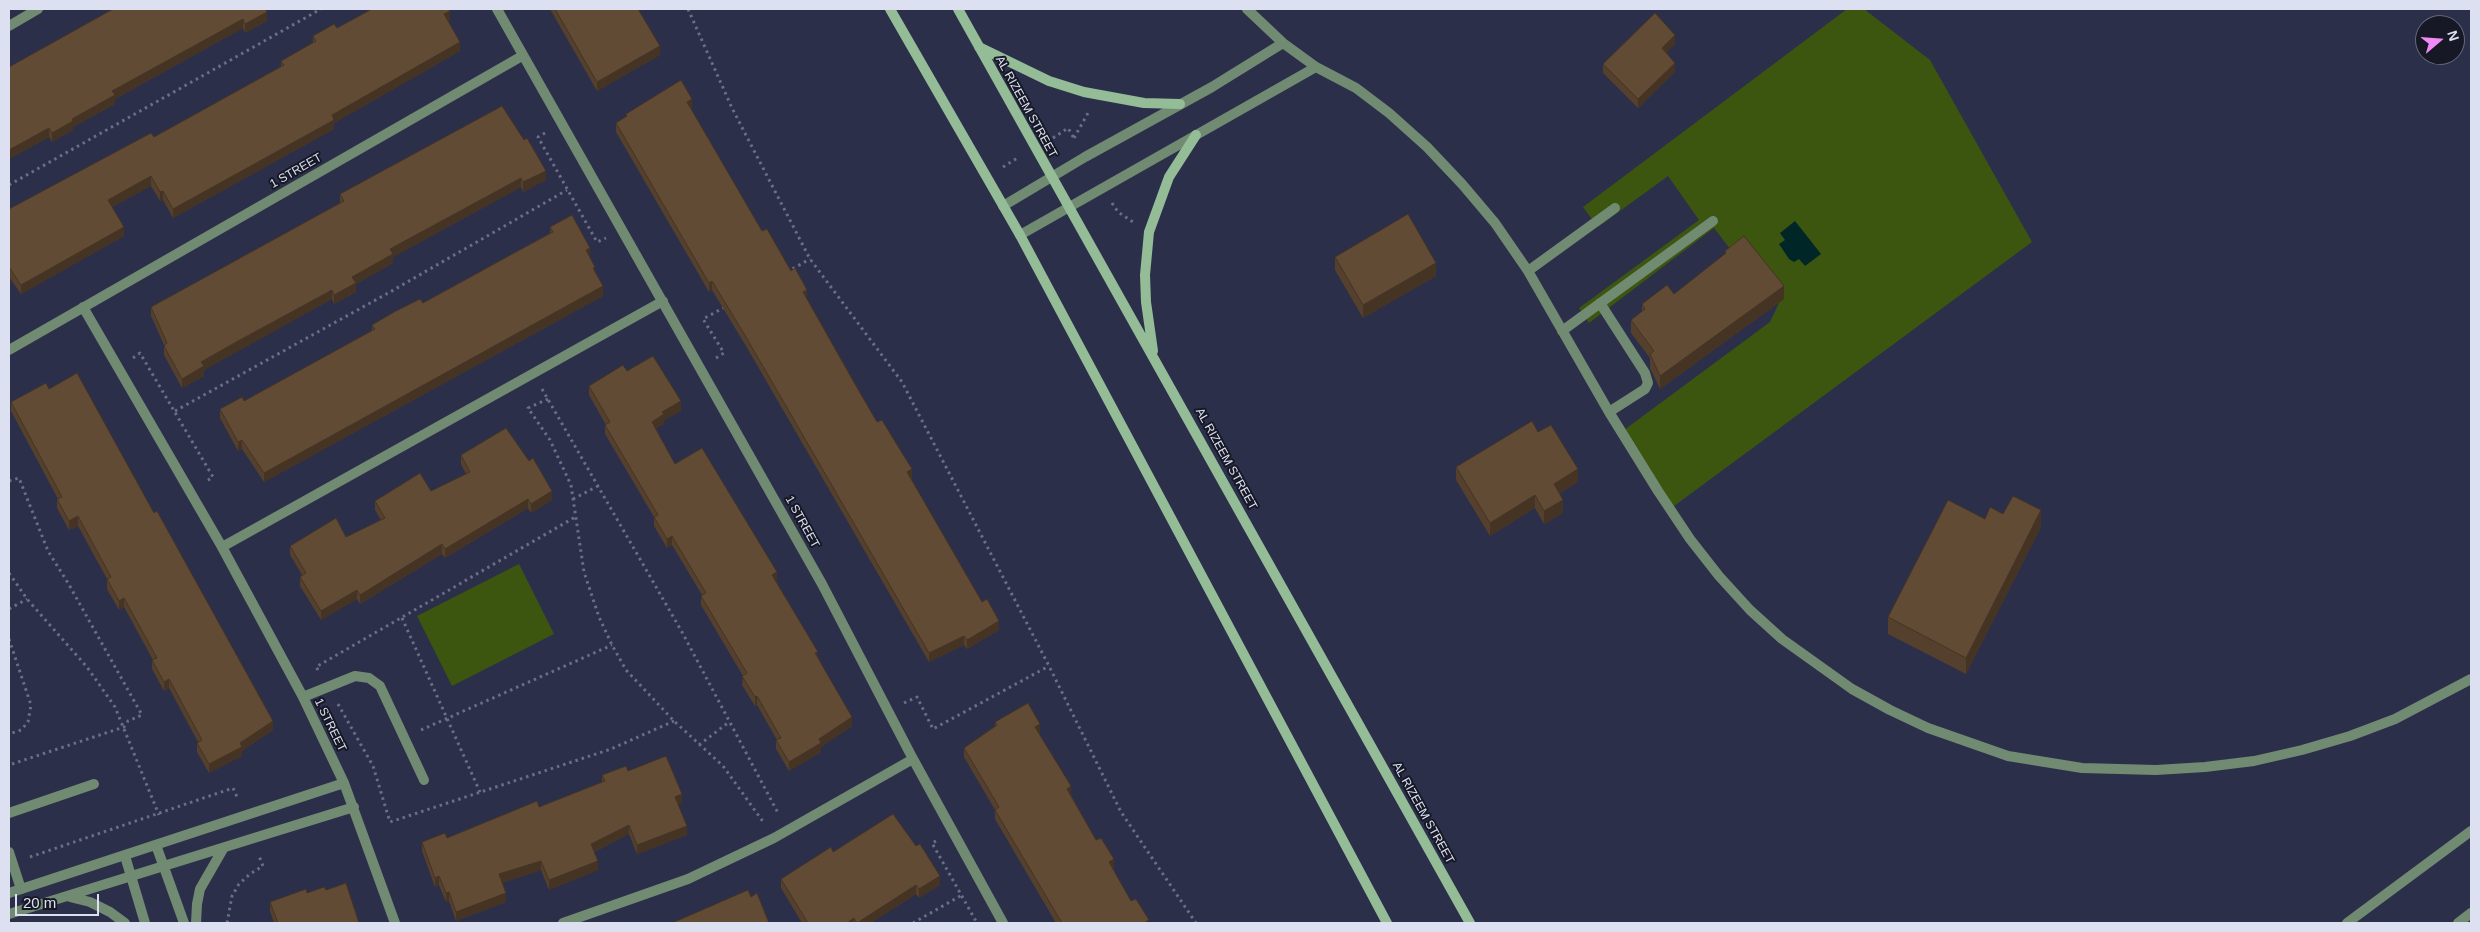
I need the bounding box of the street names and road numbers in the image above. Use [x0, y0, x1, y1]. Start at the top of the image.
street label: AL RIZEEM STREET [992, 54, 1060, 160]
street label: 1 STREET [268, 150, 324, 192]
street label: AL RIZEEM STREET [1192, 406, 1260, 512]
street label: 1 STREET [782, 493, 822, 551]
street label: 1 STREET [311, 696, 349, 754]
street label: AL RIZEEM STREET [1389, 760, 1457, 866]

